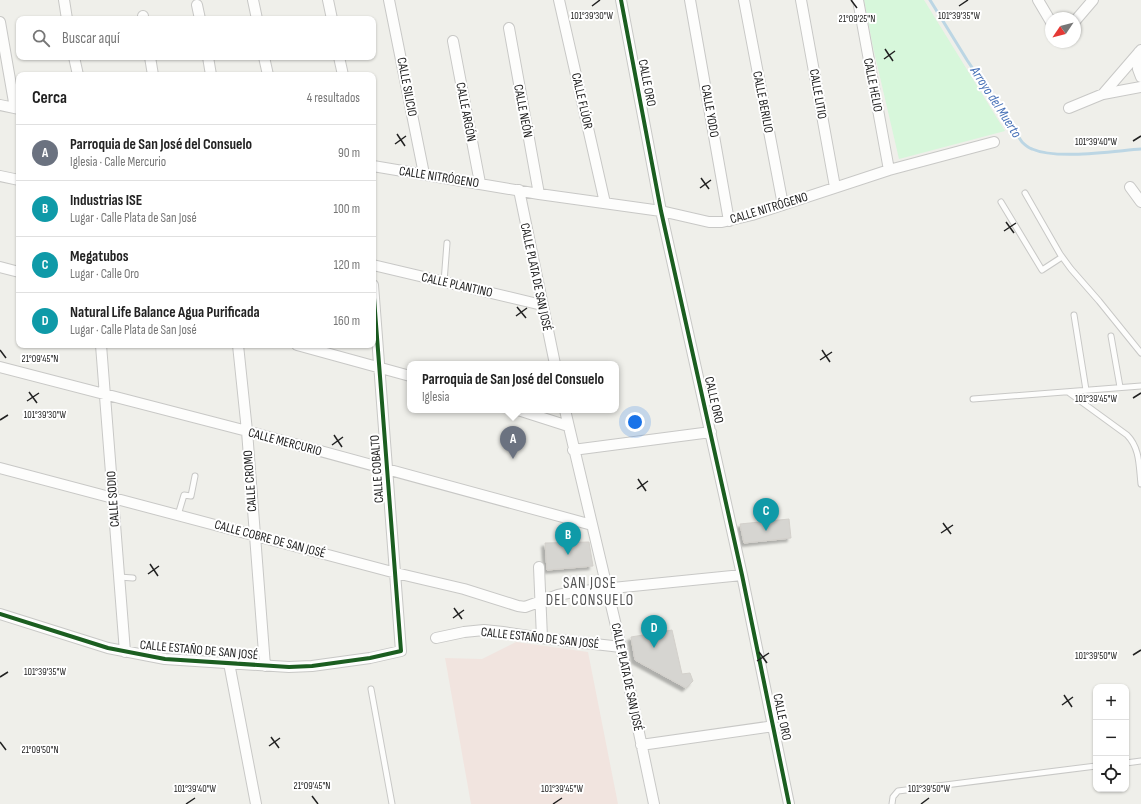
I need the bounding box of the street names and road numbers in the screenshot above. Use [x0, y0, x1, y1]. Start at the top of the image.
street label: CALLE SILICIO [393, 56, 421, 118]
street label: CALLE HELIO [860, 57, 886, 113]
street label: CALLE ORO [635, 58, 659, 108]
street label: CALLE LITIO [806, 68, 830, 120]
street label: CALLE BERILIO [749, 70, 777, 134]
street label: CALLE FLÚOR [568, 71, 596, 131]
street label: CALLE ARGÓN [452, 81, 480, 143]
street label: CALLE NEÓN [510, 83, 536, 139]
street label: CALLE YODO [697, 83, 723, 139]
street label: CALLE NITRÓGENO [398, 163, 480, 191]
street label: CALLE NITRÓGENO [728, 189, 810, 227]
street label: CALLE PLATA DE SAN JOSÉ [517, 221, 555, 333]
street label: CALLE PLANTINO [420, 269, 494, 301]
street label: CALLE ORO [701, 375, 727, 425]
street label: CALLE MERCURIO [246, 424, 324, 460]
street label: CALLE COBALTO [367, 434, 387, 504]
street label: CALLE CROMO [240, 450, 260, 512]
street label: CALLE SODIO [103, 470, 123, 528]
street label: CALLE COBRE DE SAN JOSÉ [213, 516, 327, 562]
street label: CALLE PLATA DE SAN JOSÉ [608, 621, 646, 733]
street label: CALLE ESTAÑO DE SAN JOSÉ [480, 624, 600, 652]
street label: CALLE ESTAÑO DE SAN JOSÉ [139, 637, 259, 663]
street label: CALLE ORO [769, 692, 795, 742]

